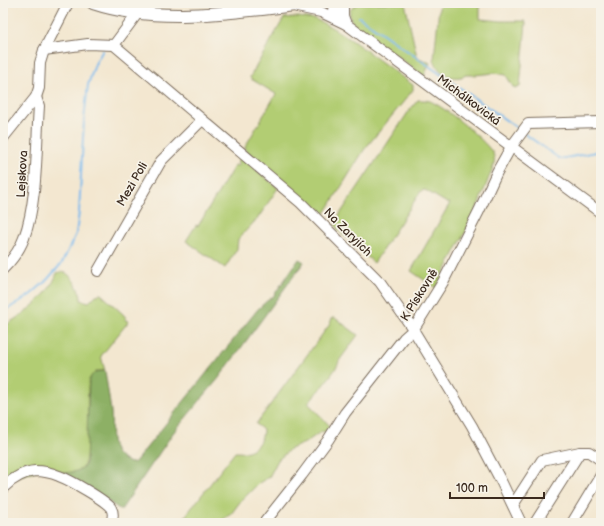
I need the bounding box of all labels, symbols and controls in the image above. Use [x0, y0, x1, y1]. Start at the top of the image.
street label: Michálkovická [434, 72, 504, 129]
street label: Lejskova [14, 150, 31, 198]
street label: Mezi Poli [114, 159, 151, 209]
street label: Na Zaryjích [320, 205, 375, 260]
street label: K Pískovně [397, 266, 442, 324]
scale bar [450, 474, 544, 500]
text: 100 m [456, 481, 488, 496]

